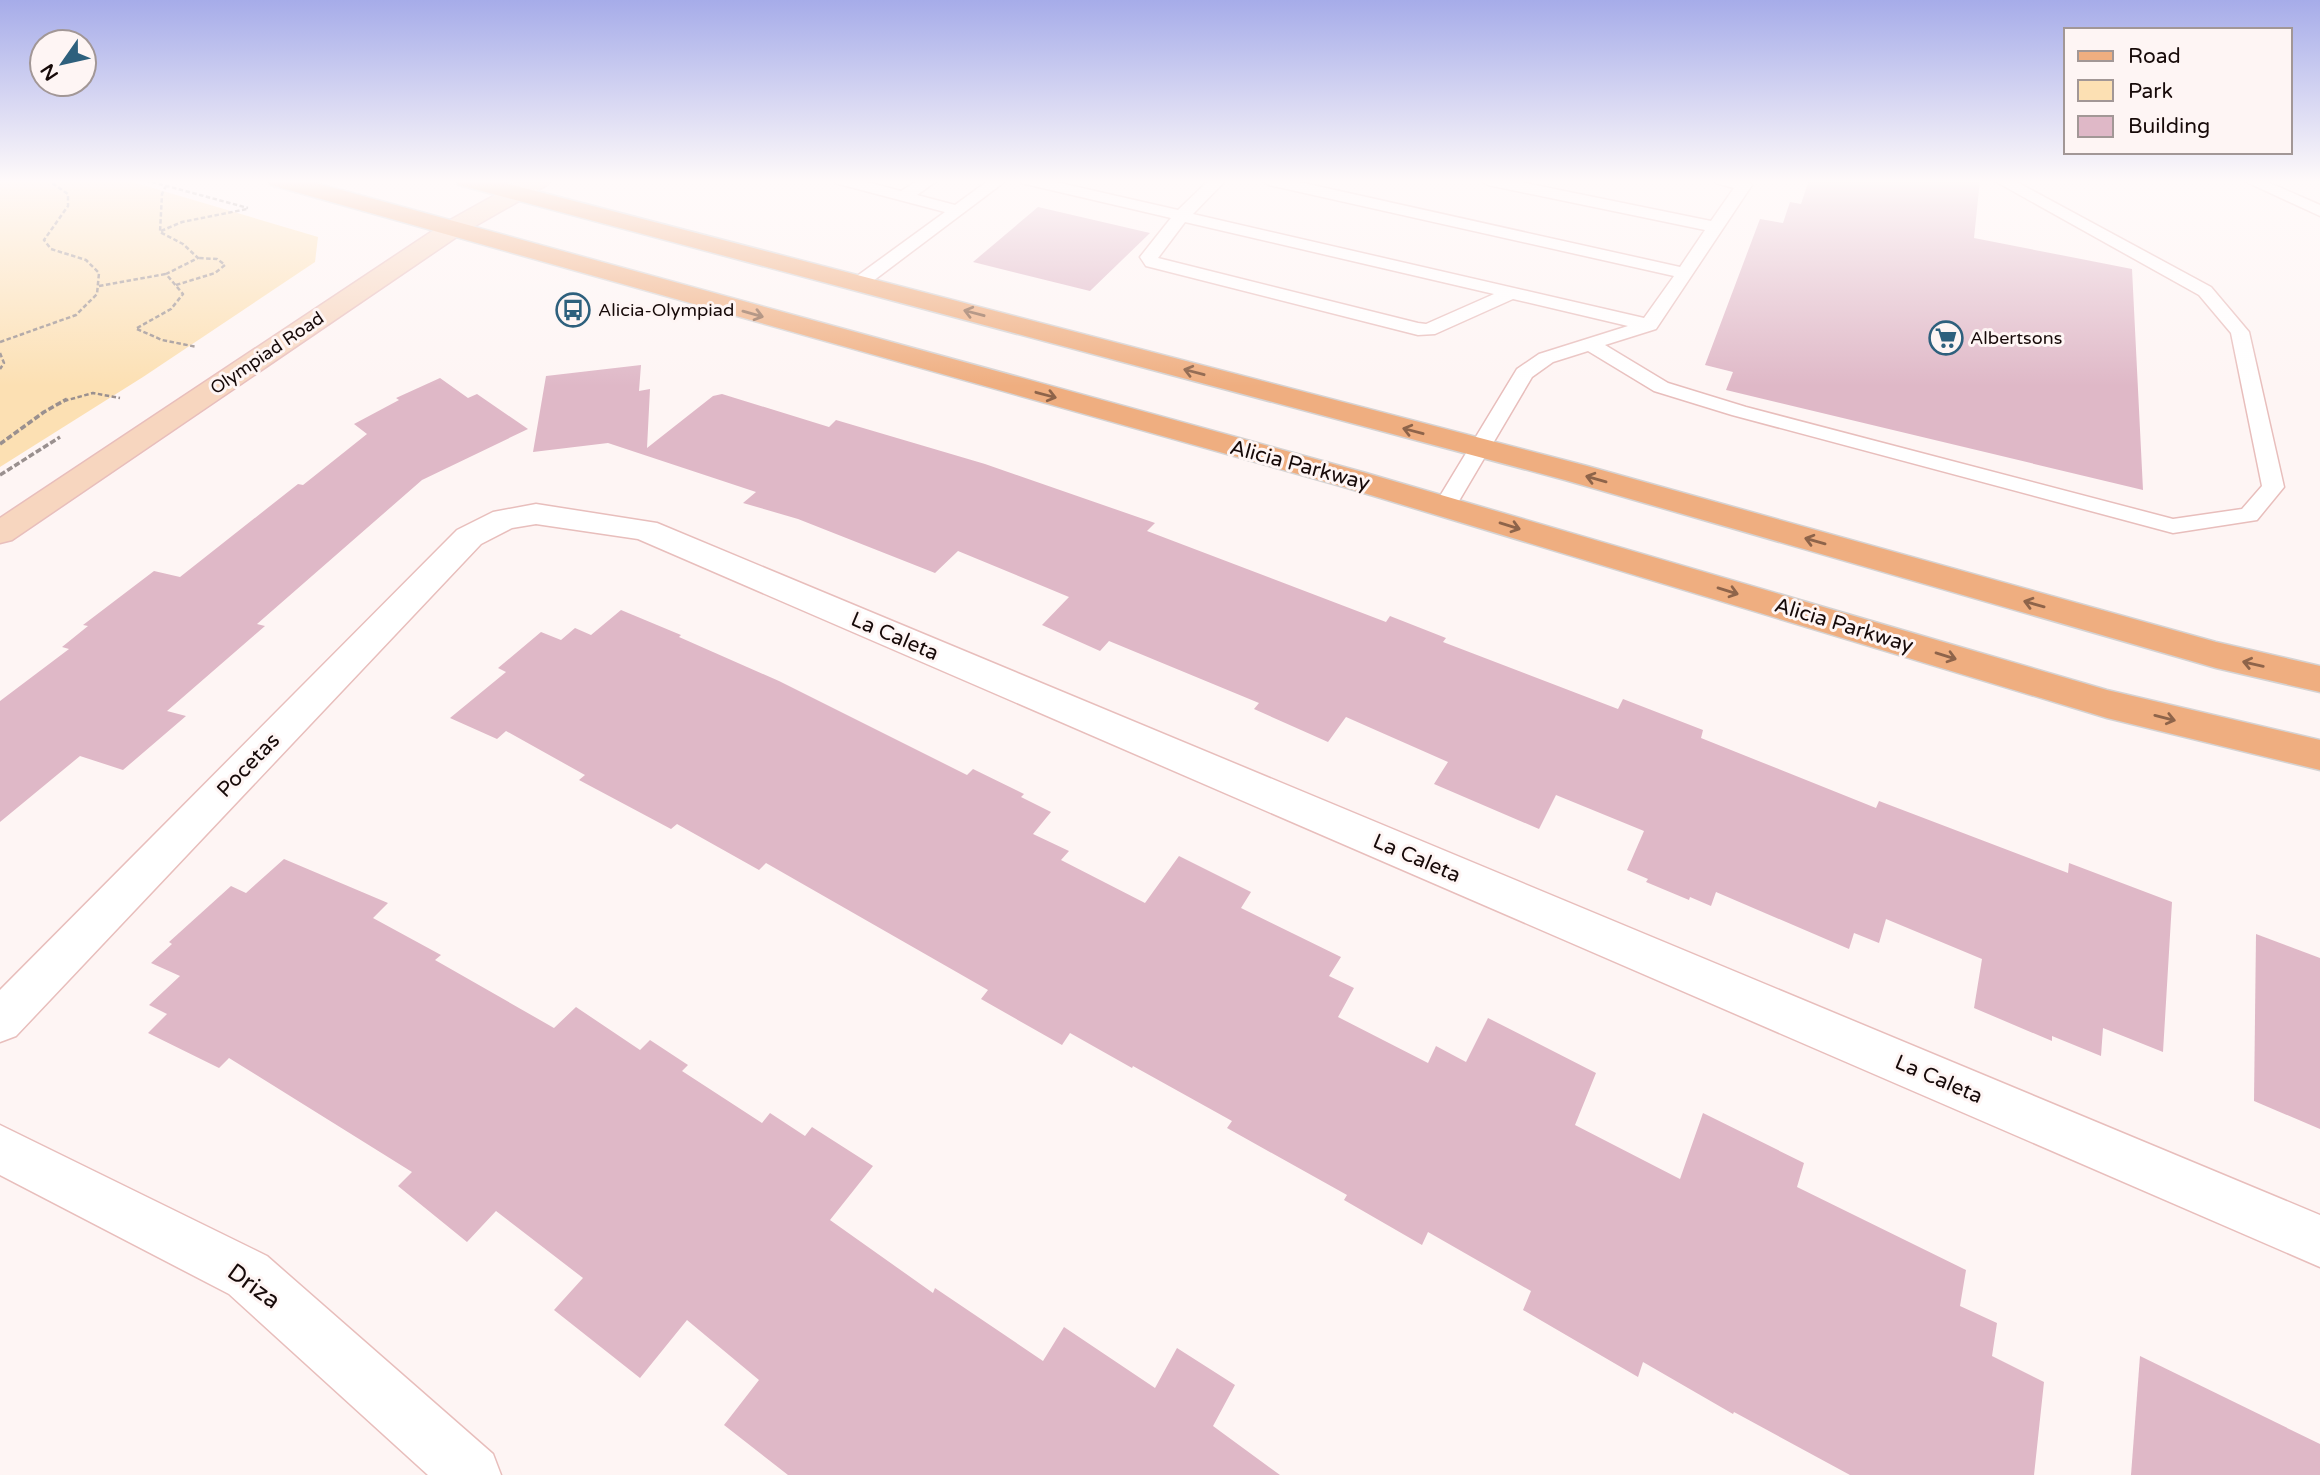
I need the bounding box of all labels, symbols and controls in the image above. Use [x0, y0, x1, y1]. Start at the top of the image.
north arrow [28, 28, 98, 98]
legend [2064, 28, 2292, 154]
text: Road [2128, 44, 2181, 69]
text: N [36, 59, 63, 84]
text: Park [2128, 79, 2173, 104]
text: Building [2128, 114, 2210, 139]
bus stop icon: Alicia-Olympiad [554, 291, 592, 329]
place label: Alicia-Olympiad [598, 299, 734, 321]
one-way arrow [963, 306, 985, 319]
street label: Olympiad Road [206, 307, 328, 399]
one-way arrow [742, 308, 764, 321]
supermarket icon: Albertsons [1927, 319, 1965, 357]
place label: Albertsons [1970, 327, 2062, 349]
one-way arrow [1183, 365, 1205, 378]
one-way arrow [1034, 390, 1056, 403]
one-way arrow [1403, 423, 1425, 436]
street label: Alicia Parkway [1227, 435, 1373, 496]
one-way arrow [1586, 472, 1608, 485]
one-way arrow [1499, 520, 1521, 533]
one-way arrow [1804, 534, 1826, 547]
one-way arrow [1717, 585, 1739, 598]
street label: Alicia Parkway [1771, 592, 1916, 658]
one-way arrow [2023, 596, 2045, 609]
street label: La Caleta [847, 607, 942, 666]
one-way arrow [1935, 650, 1957, 663]
one-way arrow [2242, 656, 2265, 670]
one-way arrow [2153, 711, 2176, 725]
street label: Pocetas [212, 728, 285, 803]
street label: La Caleta [1369, 829, 1464, 888]
street label: La Caleta [1891, 1050, 1986, 1109]
street label: Driza [222, 1258, 286, 1315]

